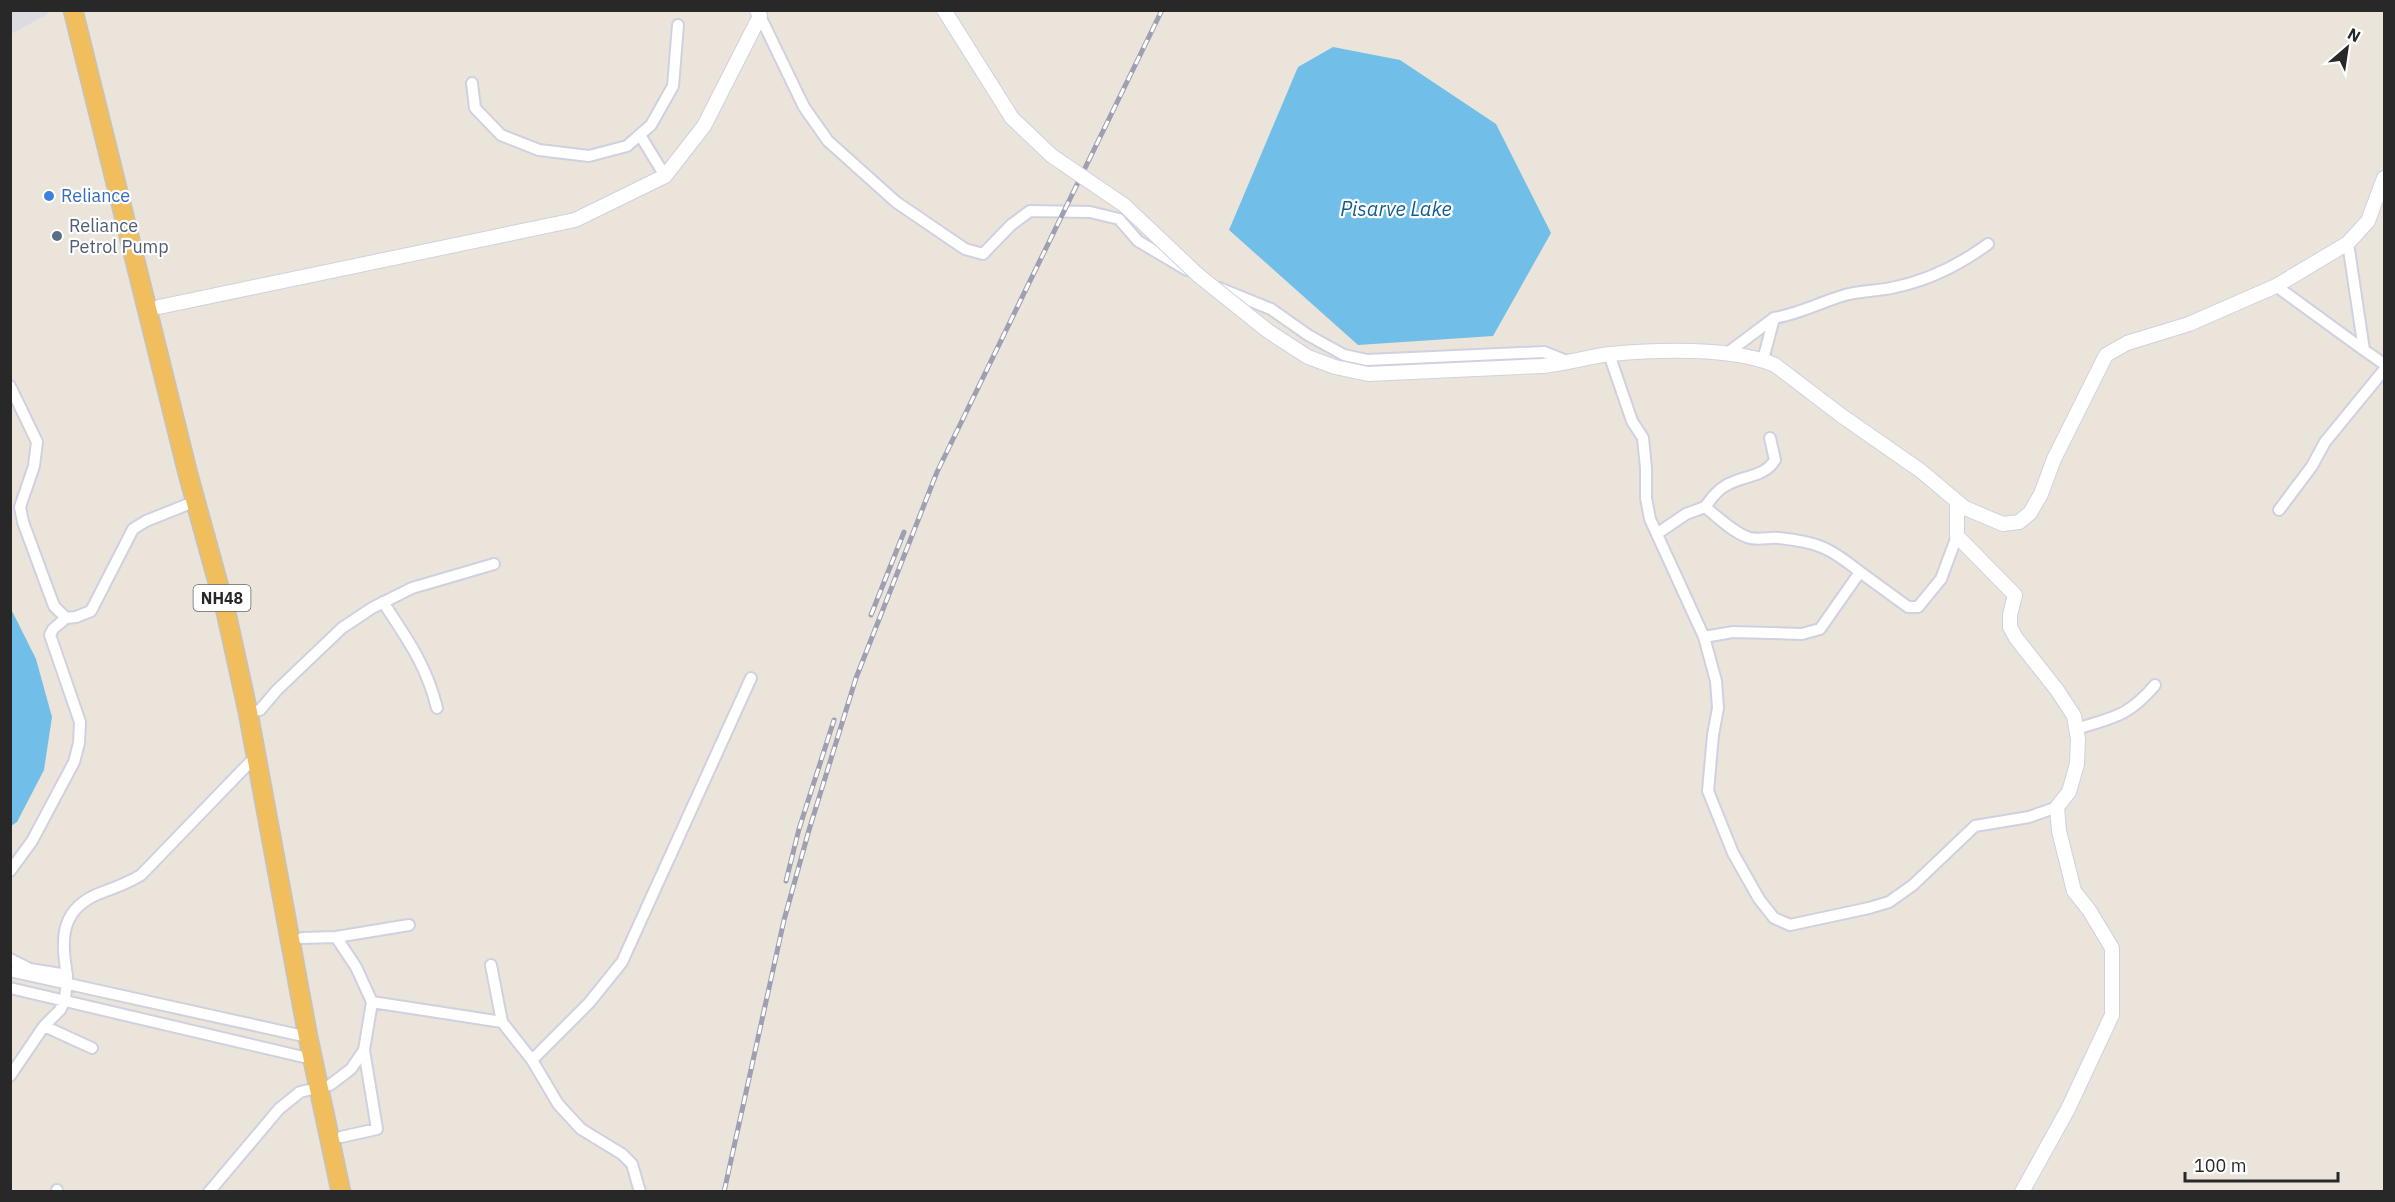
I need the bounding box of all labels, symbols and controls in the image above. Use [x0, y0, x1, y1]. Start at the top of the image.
north arrow [2317, 18, 2377, 78]
text: N [2344, 23, 2364, 46]
place label: Reliance [61, 184, 130, 207]
marker: Reliance [42, 189, 56, 203]
water label: Pisarve Lake [1340, 195, 1452, 222]
place label: Reliance Petrol Pump [69, 214, 169, 258]
marker: Reliance Petrol Pump [50, 229, 64, 243]
road number: NH48 [194, 585, 250, 611]
scale bar [2185, 1145, 2338, 1183]
text: 100 m [2194, 1154, 2246, 1177]

